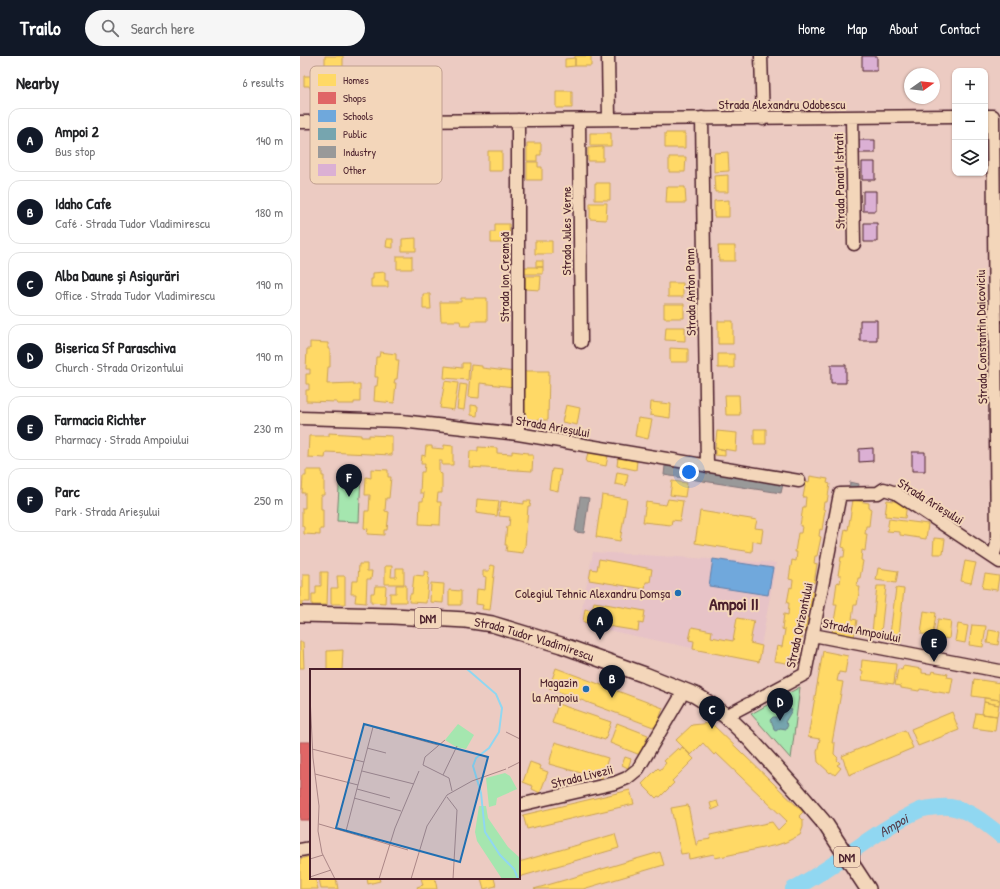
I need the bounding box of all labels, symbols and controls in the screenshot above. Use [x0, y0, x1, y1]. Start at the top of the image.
search box [85, 10, 365, 46]
text: Trailo [20, 15, 61, 41]
icon: search [99, 17, 121, 39]
text: Search here [131, 18, 195, 39]
text: Home [798, 19, 825, 38]
text: Map [847, 19, 867, 38]
text: About [889, 19, 918, 38]
text: Contact [940, 19, 980, 38]
legend [310, 66, 442, 184]
north arrow [904, 68, 940, 104]
map controls [952, 68, 988, 176]
button: + [952, 68, 988, 104]
text: Nearby [16, 71, 59, 94]
text: 6 results [243, 73, 284, 91]
text: Homes [343, 73, 369, 87]
text: Shops [343, 91, 366, 105]
street label: Strada Alexandru Odobescu [718, 95, 846, 113]
button: − [952, 104, 988, 140]
text: Schools [343, 109, 373, 123]
text: Ampoi 2 [55, 121, 99, 142]
text: Public [343, 127, 368, 141]
text: A [27, 131, 33, 149]
text: 140 m [256, 131, 283, 149]
street label: Strada Panait Istrati [829, 133, 849, 229]
button: layers [952, 140, 988, 176]
text: Bus stop [55, 142, 95, 160]
text: Industry [343, 145, 377, 159]
text: Other [343, 163, 367, 177]
street label: Strada Jules Verne [557, 187, 575, 275]
text: Idaho Cafe [55, 193, 112, 214]
text: B [27, 203, 33, 221]
text: 180 m [255, 203, 283, 221]
text: Café · Strada Tudor Vladimirescu [55, 214, 210, 232]
street label: Strada Ion Creangă [495, 232, 513, 322]
street label: Strada Anton Pann [680, 248, 700, 336]
text: Alba Daune și Asigurări [55, 265, 180, 286]
street label: Strada Constantin Daicoviciu [971, 270, 991, 404]
text: C [26, 275, 34, 293]
text: 190 m [256, 275, 283, 293]
text: Office · Strada Tudor Vladimirescu [55, 286, 215, 304]
text: Biserica Sf Paraschiva [55, 337, 176, 358]
text: D [27, 347, 33, 365]
text: 190 m [256, 347, 283, 365]
text: Church · Strada Orizontului [55, 358, 184, 376]
text: Farmacia Richter [55, 409, 146, 430]
street label: Strada Arieșului [515, 411, 591, 441]
text: E [27, 419, 33, 437]
text: 230 m [253, 419, 283, 437]
text: Pharmacy · Strada Ampoiului [55, 430, 189, 448]
your location [679, 462, 699, 482]
pin: F [336, 464, 362, 497]
street label: Strada Arieșului [894, 474, 968, 528]
text: Parc [55, 481, 80, 502]
text: F [28, 491, 32, 509]
text: 250 m [254, 491, 283, 509]
text: Park · Strada Arieșului [55, 502, 160, 520]
street label: Strada Orizontului [781, 581, 817, 669]
place label: Colegiul Tehnic Alexandru Domșa [515, 584, 670, 602]
marker: Colegiul Tehnic Alexandru Domșa [673, 588, 683, 598]
district label: Ampoi II [709, 592, 759, 616]
pin: A [587, 607, 613, 640]
road number: DN1 [415, 608, 441, 628]
street label: Strada Tudor Vladimirescu [473, 612, 597, 665]
street label: Strada Ampoiului [821, 614, 903, 646]
pin: E [921, 629, 947, 662]
pin: B [599, 665, 625, 698]
inset map [310, 669, 520, 879]
place label: Magazin la Ampoiu [532, 673, 578, 706]
marker: Magazin la Ampoiu [581, 684, 591, 694]
pin: D [767, 688, 793, 721]
pin: C [699, 696, 725, 729]
street label: Strada Livezii [549, 760, 615, 792]
water label: Ampoi [874, 807, 912, 840]
road number: DN1 [834, 847, 860, 867]

